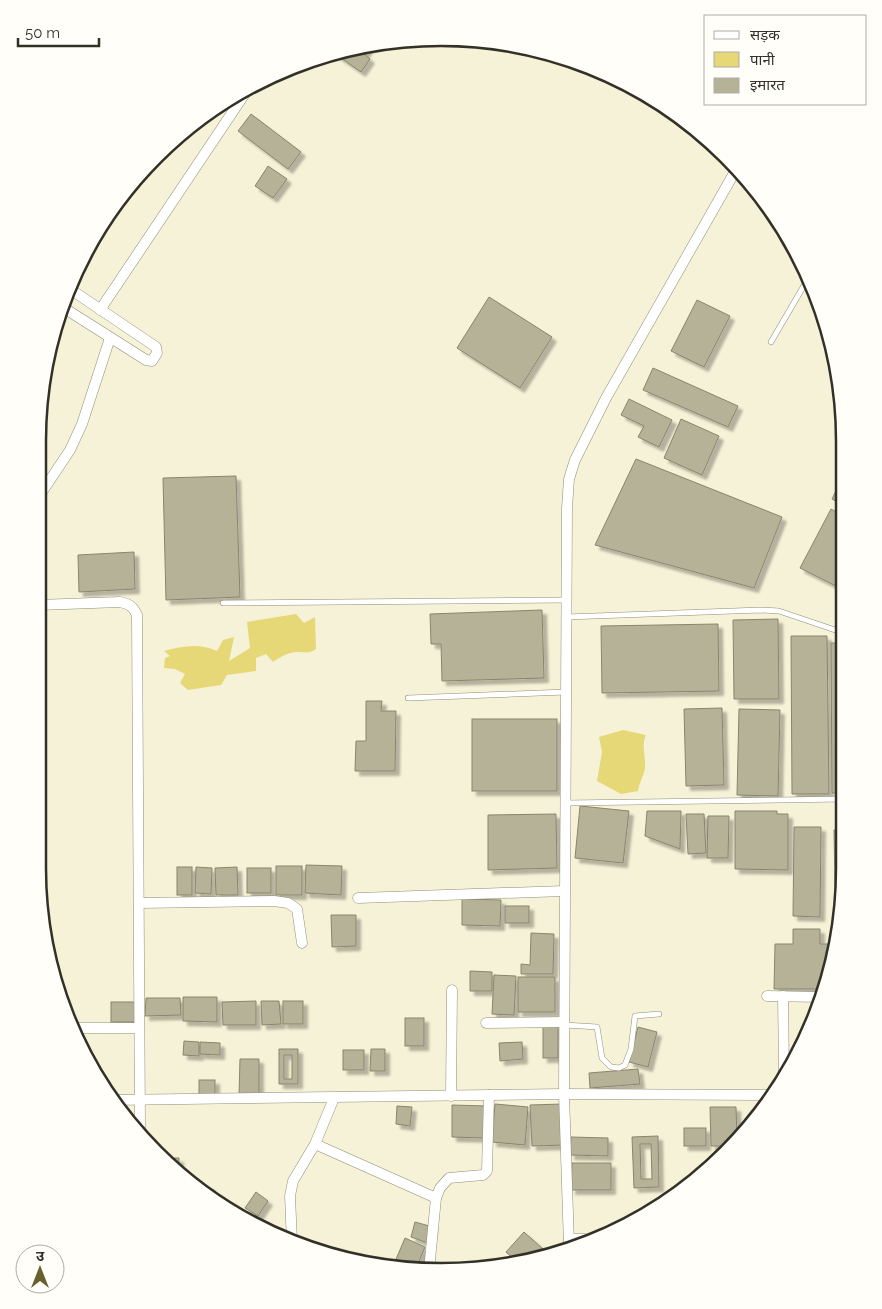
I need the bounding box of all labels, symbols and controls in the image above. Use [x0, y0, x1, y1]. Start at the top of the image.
scale bar [18, 15, 99, 47]
legend [704, 15, 867, 105]
text: 50 m [25, 24, 60, 42]
text: सड़क [750, 26, 780, 44]
text: पानी [750, 51, 776, 69]
text: इमारत [750, 76, 785, 94]
north arrow [15, 1244, 65, 1294]
text: उ [36, 1248, 45, 1264]

